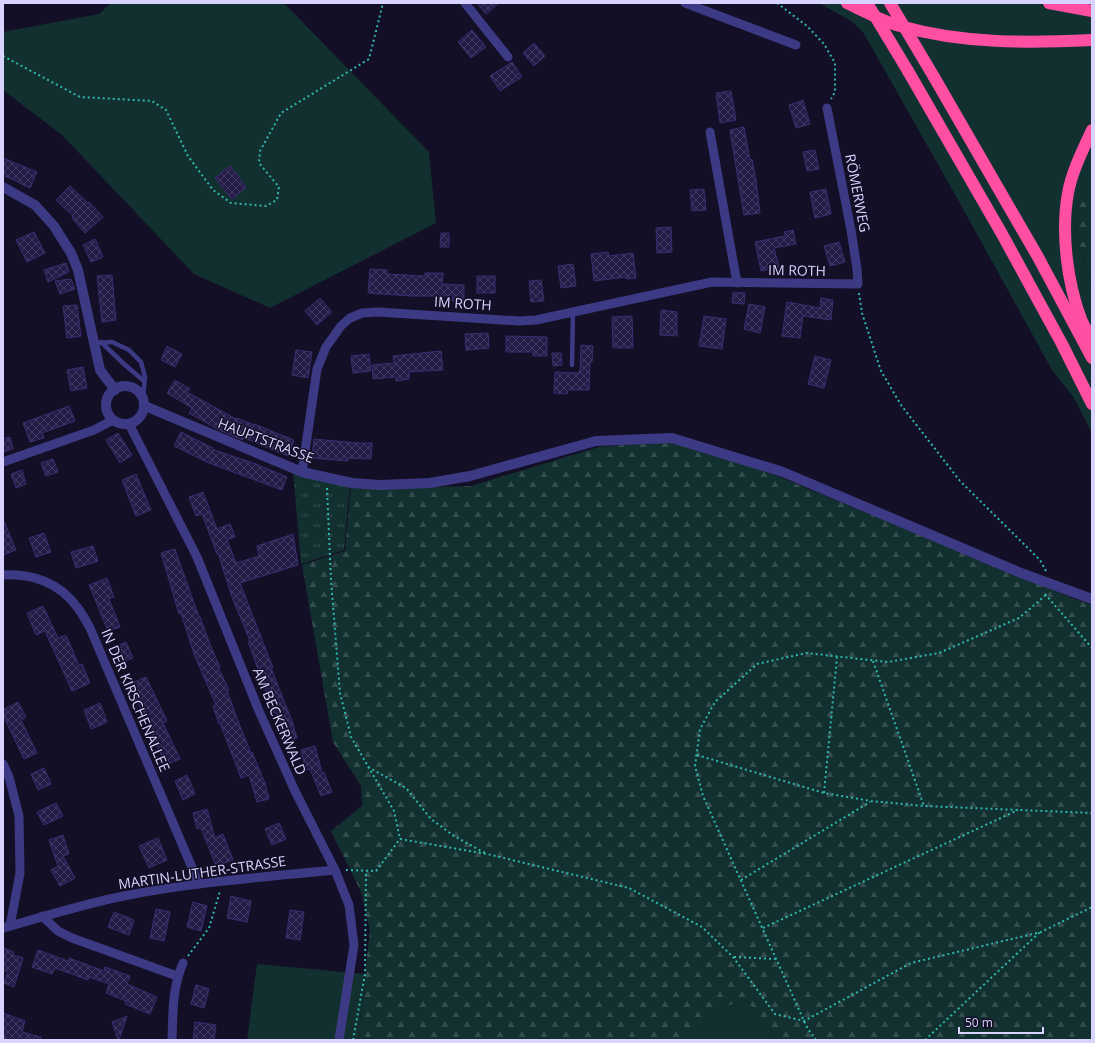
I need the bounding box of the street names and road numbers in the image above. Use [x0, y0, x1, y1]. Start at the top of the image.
street label: RÖMERWEG [841, 152, 875, 234]
street label: IM ROTH [768, 260, 826, 280]
street label: IM ROTH [434, 292, 492, 314]
street label: HAUPTSTRASSE [215, 413, 317, 467]
street label: IN DER KIRSCHENALLEE [97, 626, 175, 774]
street label: AM BECKERWALD [249, 664, 311, 778]
street label: MARTIN-LUTHER-STRASSE [117, 851, 287, 893]

